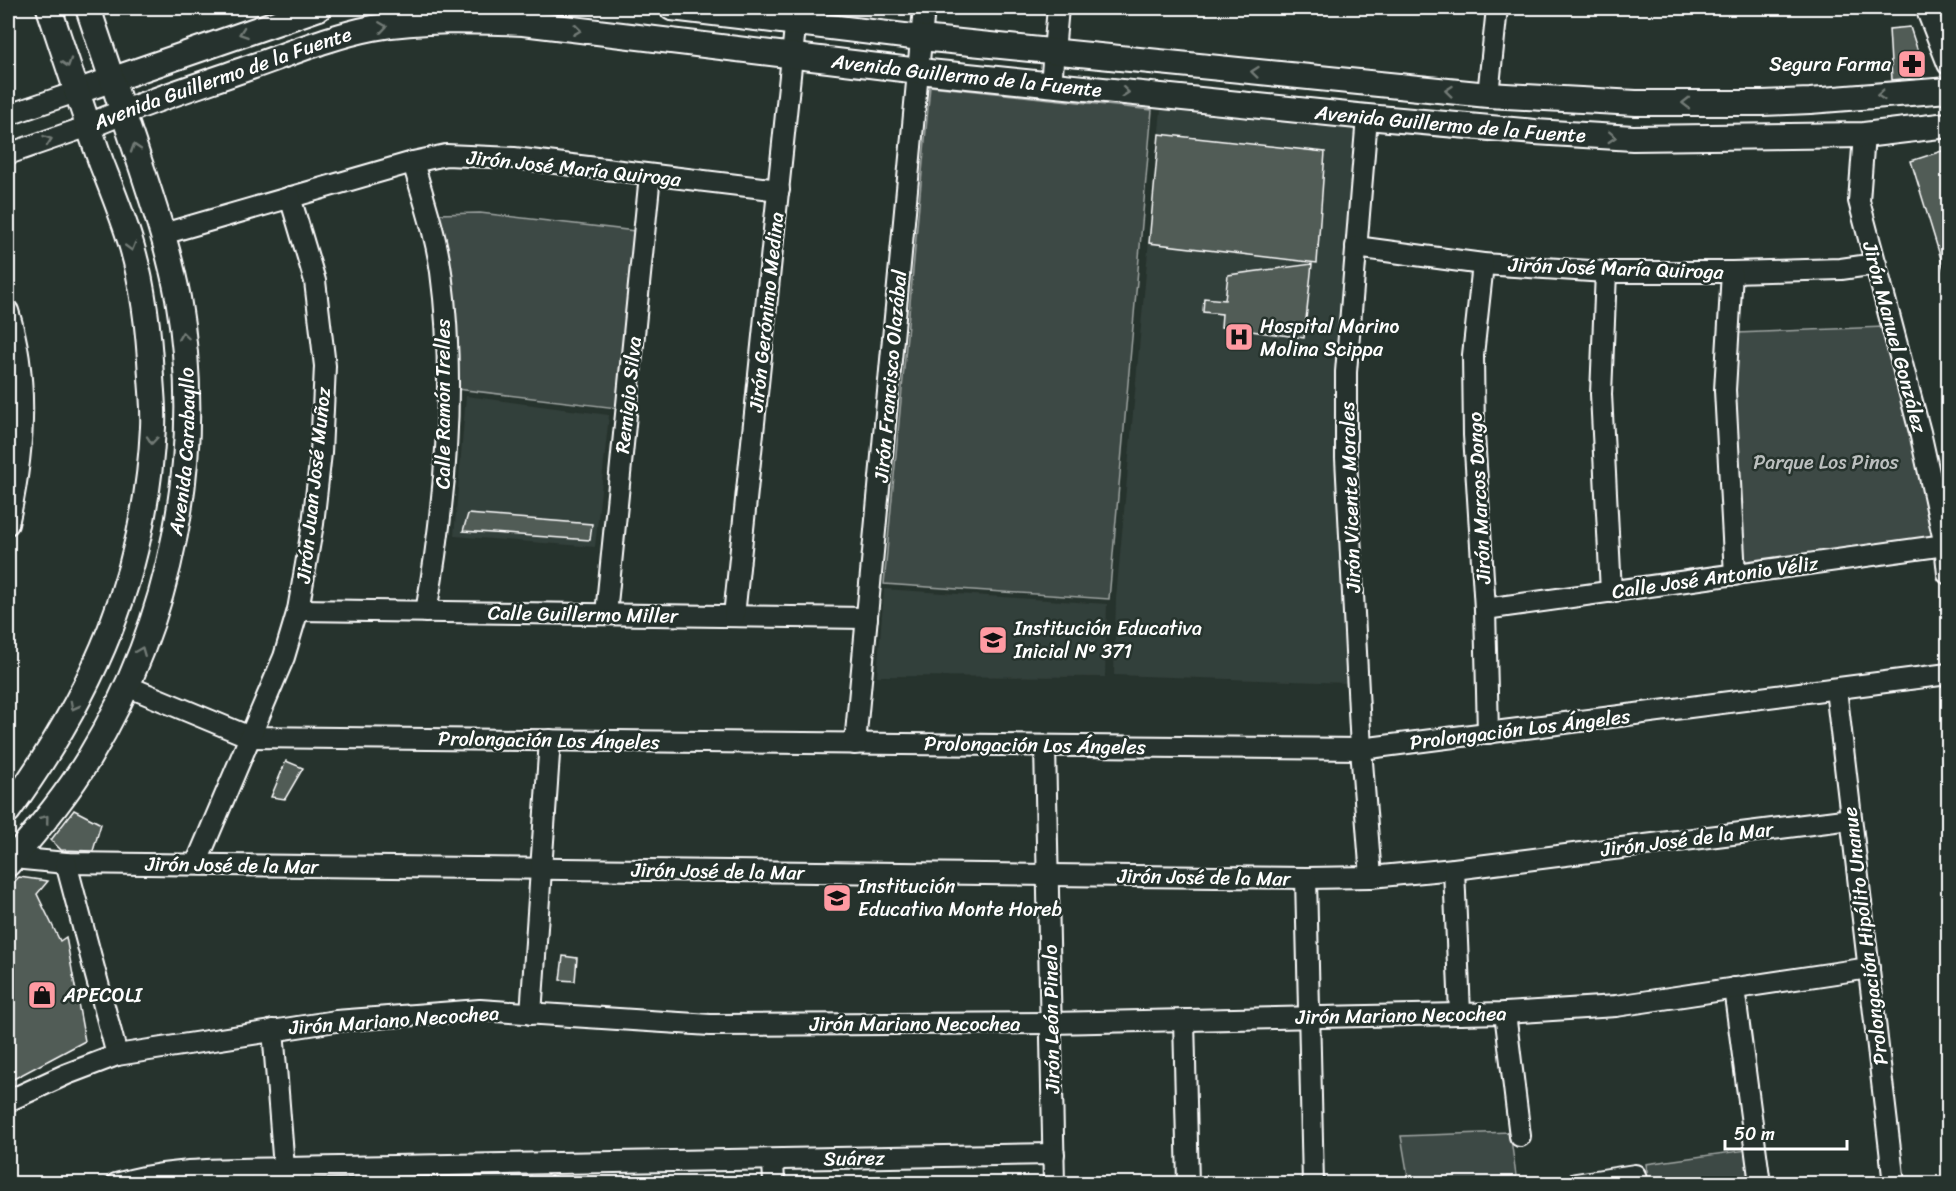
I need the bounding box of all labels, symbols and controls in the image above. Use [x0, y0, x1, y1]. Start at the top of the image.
street label: Avenida Guillermo de la Fuente [87, 17, 356, 141]
one-way arrow [378, 22, 387, 34]
one-way arrow [572, 23, 581, 35]
one-way arrow [239, 26, 249, 39]
street label: Avenida Guillermo de la Fuente [829, 43, 1104, 108]
place label: Segura Farma [1769, 47, 1892, 82]
pharmacy icon: Segura Farma [1896, 48, 1928, 80]
one-way arrow [60, 57, 72, 68]
one-way arrow [1251, 66, 1260, 78]
one-way arrow [1121, 85, 1130, 98]
one-way arrow [1445, 85, 1454, 98]
one-way arrow [1876, 88, 1885, 101]
street label: Avenida Guillermo de la Fuente [1312, 95, 1587, 153]
one-way arrow [1681, 97, 1690, 109]
one-way arrow [1608, 130, 1617, 143]
one-way arrow [42, 135, 53, 147]
street label: Jirón José María Quiroga [464, 140, 684, 197]
one-way arrow [130, 143, 142, 154]
street label: Jirón Gerónimo Medina [738, 210, 794, 415]
street label: Jirón Manuel González [1852, 237, 1937, 437]
one-way arrow [124, 241, 136, 252]
street label: Jirón José María Quiroga [1507, 247, 1725, 290]
street label: Jirón Francisco Olazábal [864, 267, 917, 485]
place label: Hospital Marino Molina Scippa [1260, 309, 1400, 367]
street label: Calle Ramón Trelles [426, 318, 461, 489]
hospital icon: Hospital Marino Molina Scippa [1223, 321, 1255, 353]
one-way arrow [178, 331, 190, 341]
street label: Remigio Silva [605, 335, 652, 455]
street label: Avenida Carabayllo [158, 367, 205, 539]
street label: Jirón Juan José Muñoz [286, 385, 341, 586]
street label: Jirón Vicente Morales [1330, 400, 1371, 594]
street label: Jirón Marcos Dongo [1458, 411, 1502, 586]
one-way arrow [146, 436, 159, 445]
park label: Parque Los Pinos [1753, 445, 1900, 480]
street label: Calle José Antonio Véliz [1610, 546, 1821, 609]
street label: Calle Guillermo Miller [488, 595, 679, 634]
place label: Institución Educativa Inicial Nº 371 [1013, 611, 1202, 669]
school or university icon: Institución Educativa Inicial Nº 371 [977, 624, 1009, 656]
one-way arrow [134, 646, 146, 657]
one-way arrow [70, 699, 81, 710]
street label: Prolongación Los Ángeles [1408, 699, 1633, 760]
street label: Prolongación Los Ángeles [438, 721, 661, 760]
street label: Prolongación Los Ángeles [924, 726, 1147, 765]
street label: Prolongación Hipólito Unanue [1832, 805, 1899, 1067]
street label: Jirón José de la Mar [1598, 811, 1776, 868]
one-way arrow [37, 815, 48, 826]
street label: Jirón José de la Mar [144, 846, 320, 885]
street label: Jirón José de la Mar [630, 852, 806, 891]
street label: Jirón José de la Mar [1116, 858, 1292, 897]
place label: Institución Educativa Monte Horeb [857, 869, 1062, 927]
school or university icon: Institución Educativa Monte Horeb [821, 882, 853, 914]
street label: Jirón León Pinelo [1033, 944, 1070, 1095]
place label: APECOLI [62, 978, 143, 1013]
shop icon: APECOLI [26, 979, 58, 1011]
street label: Jirón Mariano Necochea [287, 996, 500, 1045]
street label: Jirón Mariano Necochea [1294, 996, 1507, 1035]
street label: Jirón Mariano Necochea [809, 1007, 1020, 1042]
scale bar [1725, 1113, 1846, 1151]
text: 50 m [1734, 1118, 1775, 1150]
street label: Suárez [823, 1140, 885, 1177]

